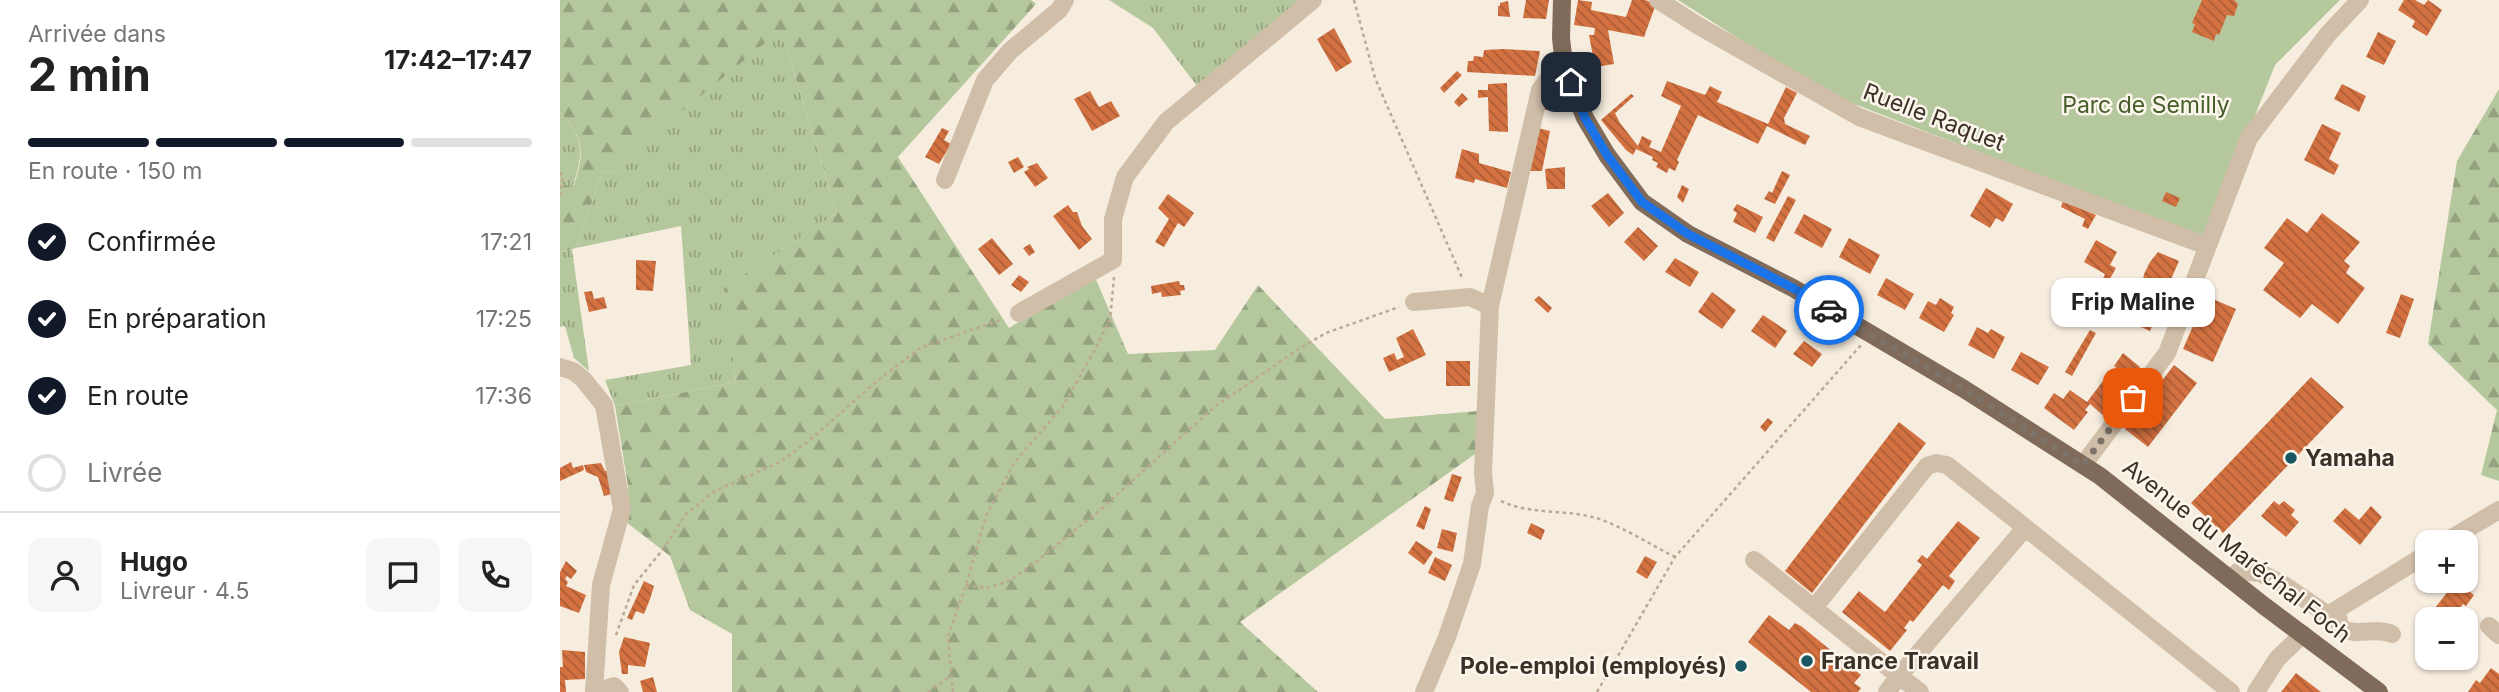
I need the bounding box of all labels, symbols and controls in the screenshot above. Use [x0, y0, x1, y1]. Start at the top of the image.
text: Arrivée dans [28, 20, 166, 48]
text: 17:42–17:47 [384, 44, 532, 75]
text: 2 min [28, 46, 151, 102]
pin [1541, 52, 1601, 112]
icon: home [1552, 63, 1590, 101]
street label: Ruelle Raquet [1859, 77, 2009, 157]
park label: Parc de Semilly [2062, 91, 2230, 119]
text: En route · 150 m [28, 157, 202, 185]
icon: check [28, 223, 66, 261]
text: Confirmée [87, 226, 216, 257]
text: 17:21 [480, 228, 532, 256]
courier [1794, 275, 1864, 345]
callout: Frip Maline [2051, 279, 2215, 328]
text: Frip Maline [2071, 288, 2195, 316]
icon: car [1810, 291, 1848, 329]
icon: check [28, 300, 66, 338]
text: En préparation [87, 303, 267, 334]
text: 17:25 [476, 305, 532, 333]
pin [2103, 368, 2163, 428]
icon: check [28, 377, 66, 415]
icon: bag [2114, 379, 2152, 417]
text: En route [87, 380, 189, 411]
text: 17:36 [475, 382, 532, 410]
place label: Yamaha [2305, 444, 2395, 472]
marker: Yamaha [2283, 450, 2299, 466]
street label: Avenue du Maréchal Foch [2117, 453, 2357, 649]
text: Livrée [87, 457, 162, 488]
map controls [2415, 530, 2478, 670]
button: + [2415, 530, 2478, 593]
button: person [28, 538, 102, 612]
button: chat [366, 538, 440, 612]
button: phone [458, 538, 532, 612]
text: Hugo [120, 546, 188, 577]
text: Livreur · 4.5 [120, 577, 249, 605]
button: − [2415, 607, 2478, 670]
place label: France Travail [1821, 647, 1979, 675]
place label: Pole-emploi (employés) [1460, 652, 1727, 680]
marker: France Travail [1799, 653, 1815, 669]
marker: Pole-emploi (employés) [1733, 658, 1749, 674]

